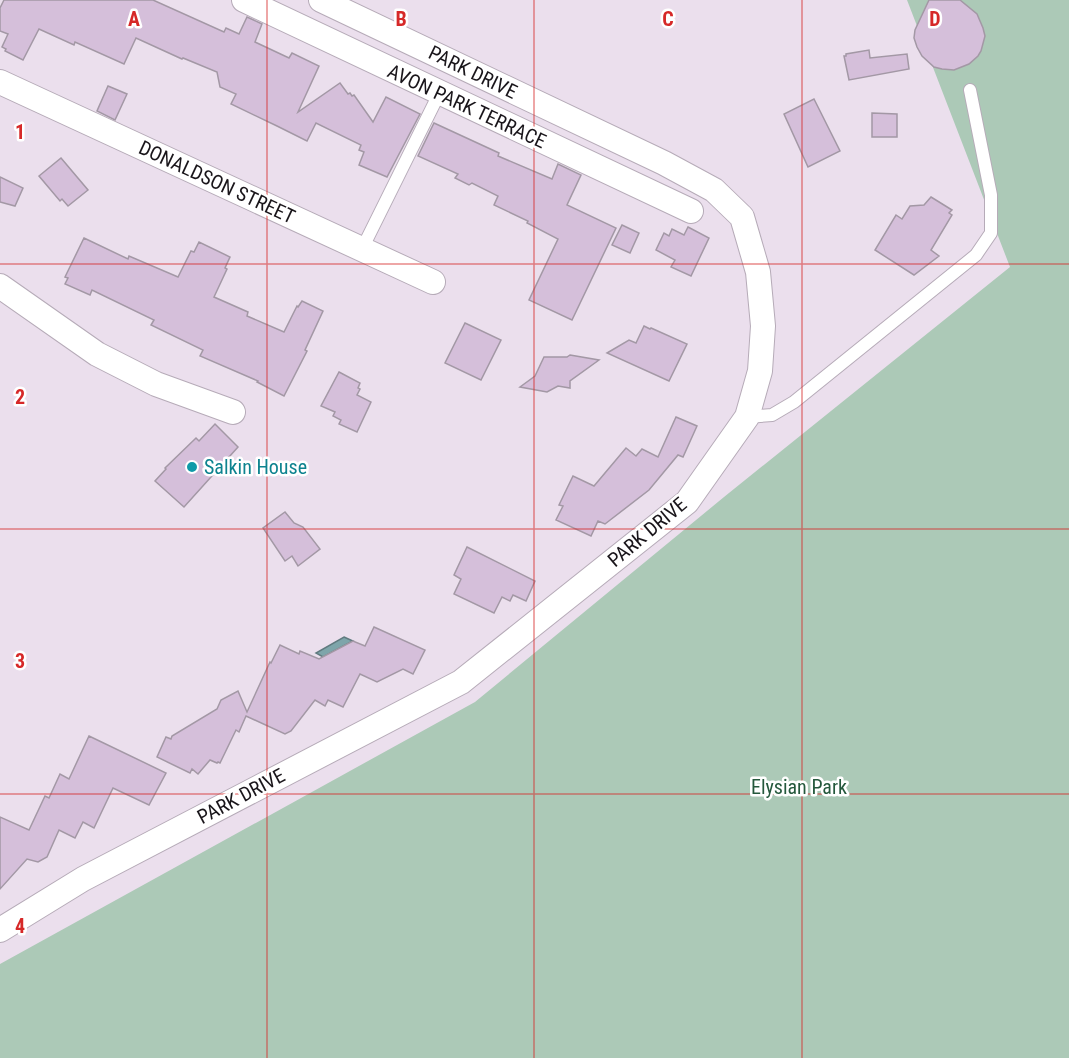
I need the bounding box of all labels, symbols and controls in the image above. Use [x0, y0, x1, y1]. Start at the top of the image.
text: A [128, 7, 140, 31]
text: B [395, 7, 407, 31]
text: C [662, 7, 674, 31]
text: D [929, 7, 941, 31]
street label: PARK DRIVE [425, 40, 521, 104]
street label: AVON PARK TERRACE [384, 59, 550, 153]
text: 1 [15, 120, 25, 144]
street label: DONALDSON STREET [135, 135, 299, 229]
text: 2 [15, 385, 25, 409]
place label: Salkin House [204, 455, 307, 479]
marker: Salkin House [185, 460, 199, 474]
street label: PARK DRIVE [603, 492, 691, 572]
text: 3 [15, 649, 25, 673]
street label: PARK DRIVE [193, 763, 289, 829]
park label: Elysian Park [751, 775, 847, 799]
text: 4 [15, 914, 25, 938]

